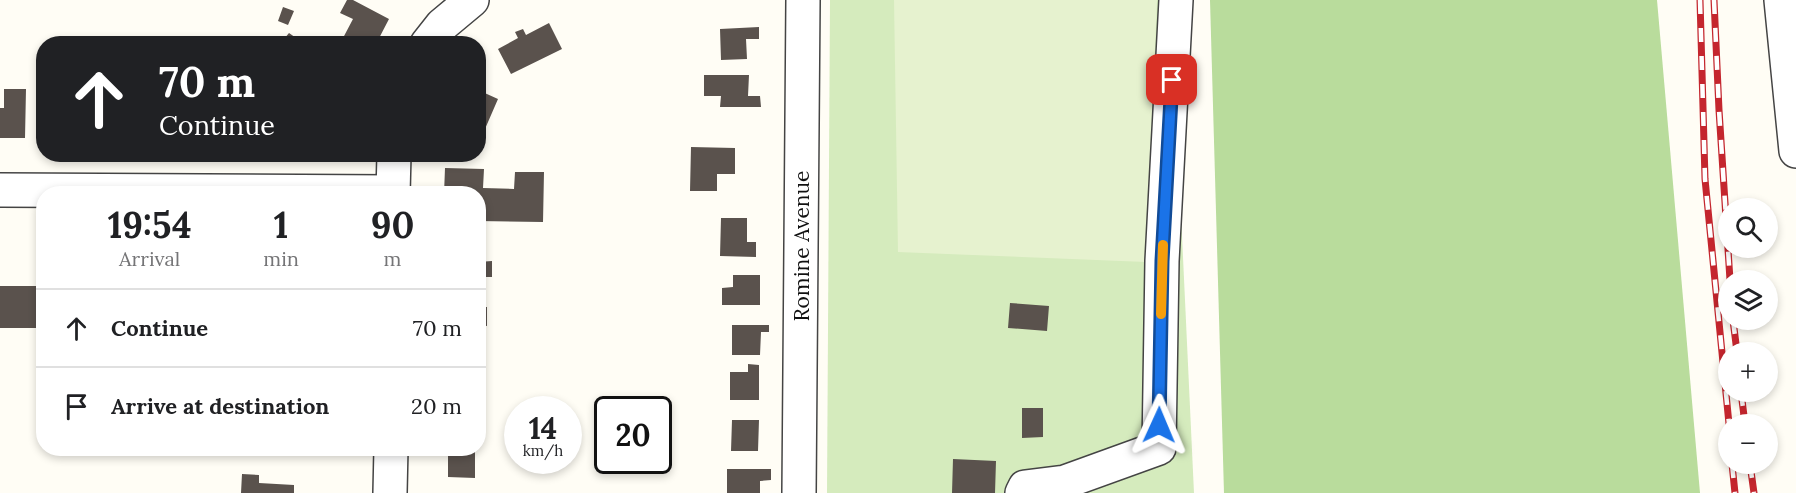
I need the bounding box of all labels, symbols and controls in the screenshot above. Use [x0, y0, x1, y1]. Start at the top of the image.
pin [1146, 54, 1197, 105]
text: 70 m [159, 55, 255, 109]
icon: ahead [60, 60, 138, 138]
icon: arrive [1155, 63, 1188, 96]
text: Continue [159, 108, 275, 142]
street label: Romine Avenue [788, 171, 815, 321]
map controls [1718, 198, 1778, 474]
button: search [1718, 198, 1778, 258]
text: 19:54 [108, 202, 192, 248]
text: 1 [274, 202, 288, 248]
text: 90 [371, 202, 414, 248]
text: Arrival [119, 246, 180, 271]
text: min [263, 246, 299, 271]
text: m [384, 246, 401, 271]
button: layers [1718, 270, 1778, 330]
icon: ahead [60, 312, 93, 345]
text: Continue [111, 314, 208, 342]
text: 70 m [413, 314, 462, 342]
button: + [1718, 342, 1778, 402]
icon: arrive [60, 390, 93, 423]
text: Arrive at destination [111, 392, 329, 420]
text: 20 m [411, 392, 462, 420]
position arrow [1127, 393, 1191, 457]
speed limit sign: 20 [594, 396, 672, 474]
text: 14 [529, 409, 557, 447]
button: − [1718, 414, 1778, 474]
text: km/h [523, 441, 563, 460]

